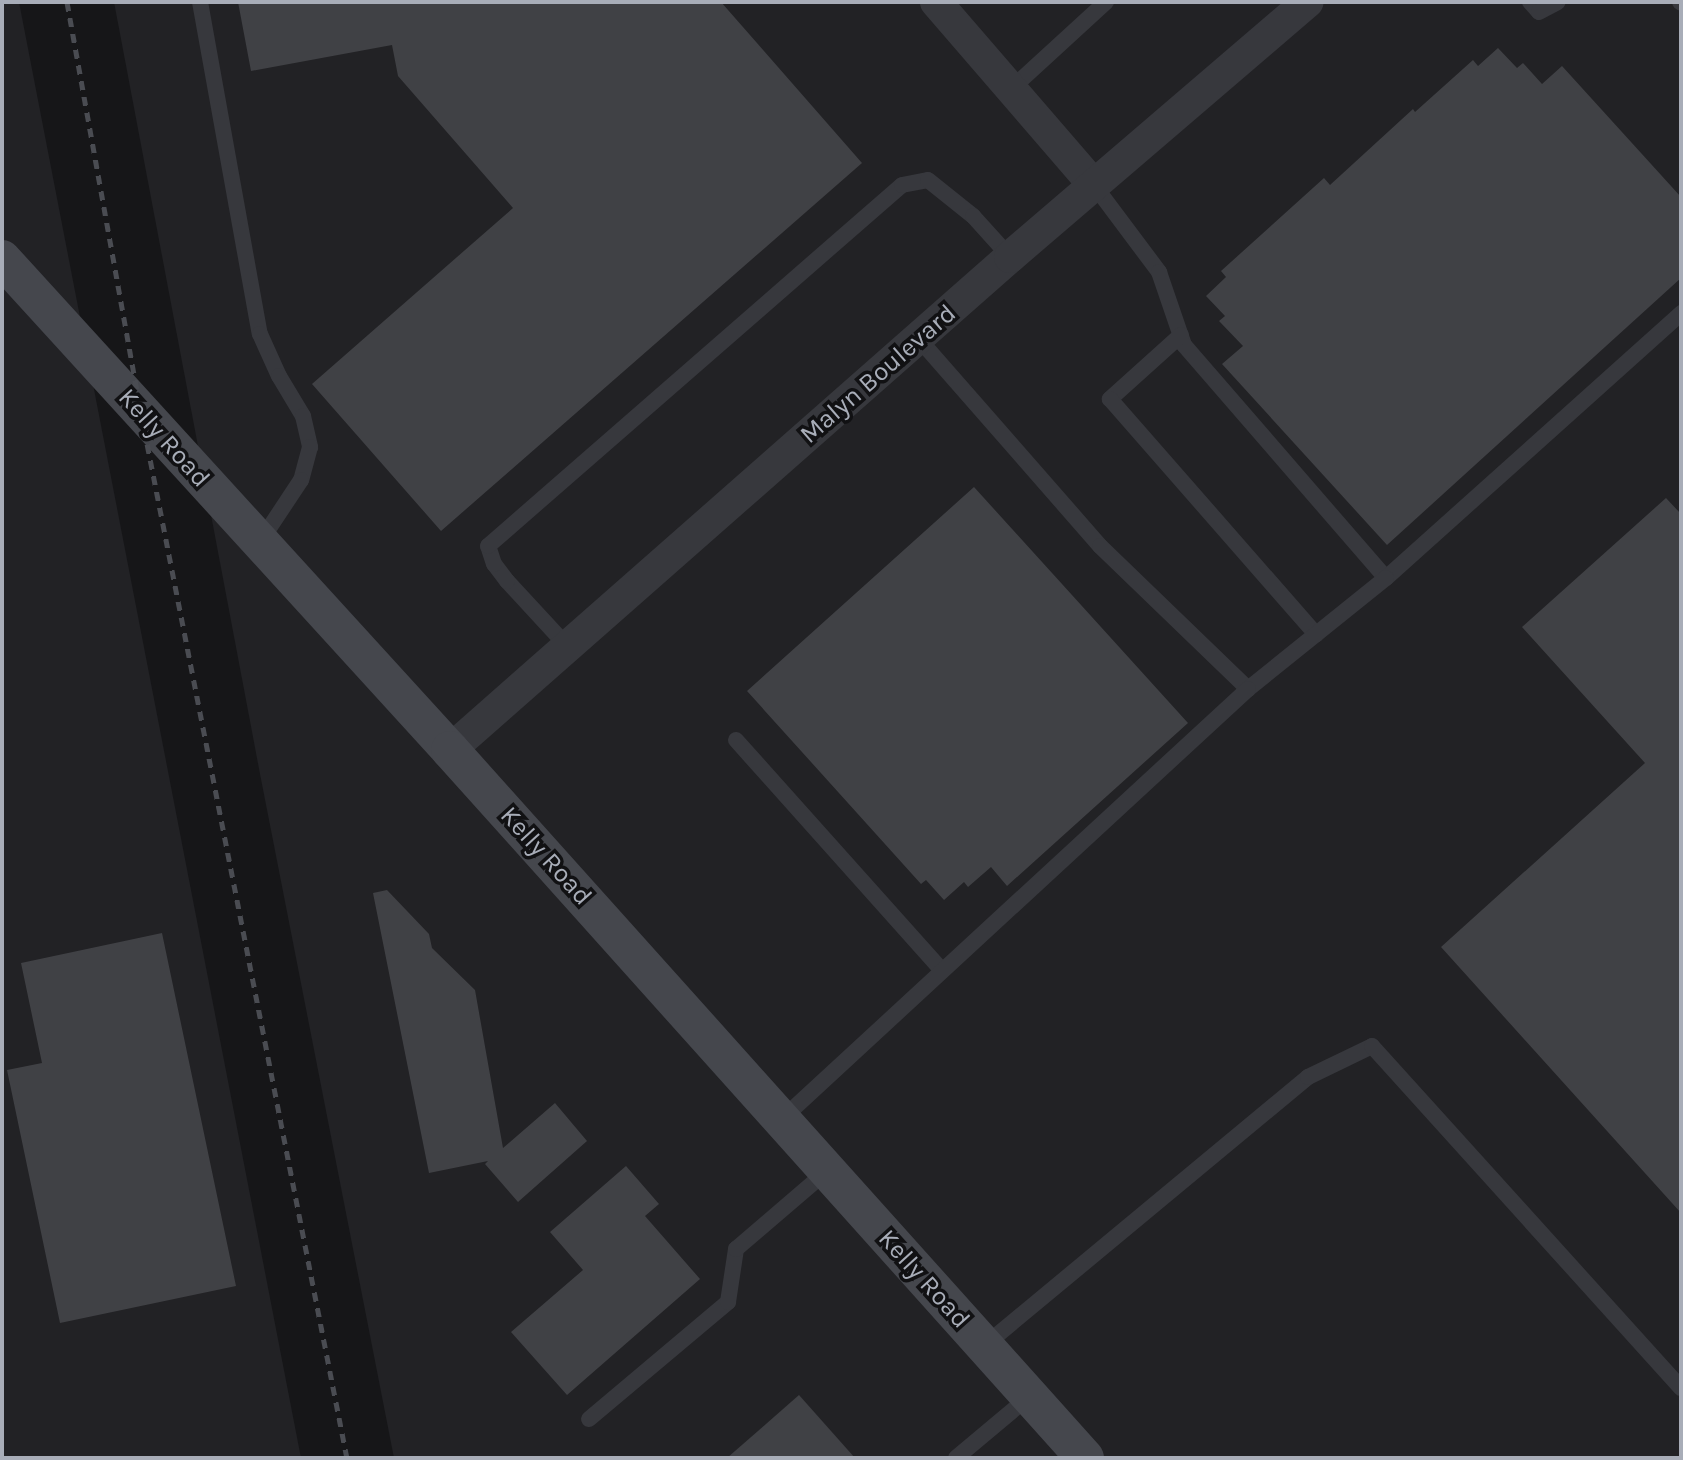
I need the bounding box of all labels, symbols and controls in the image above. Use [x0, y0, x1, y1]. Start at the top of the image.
street label: Malyn Boulevard [794, 298, 962, 450]
street label: Kelly Road [112, 382, 216, 494]
street label: Kelly Road [494, 800, 598, 912]
street label: Kelly Road [872, 1223, 976, 1335]

